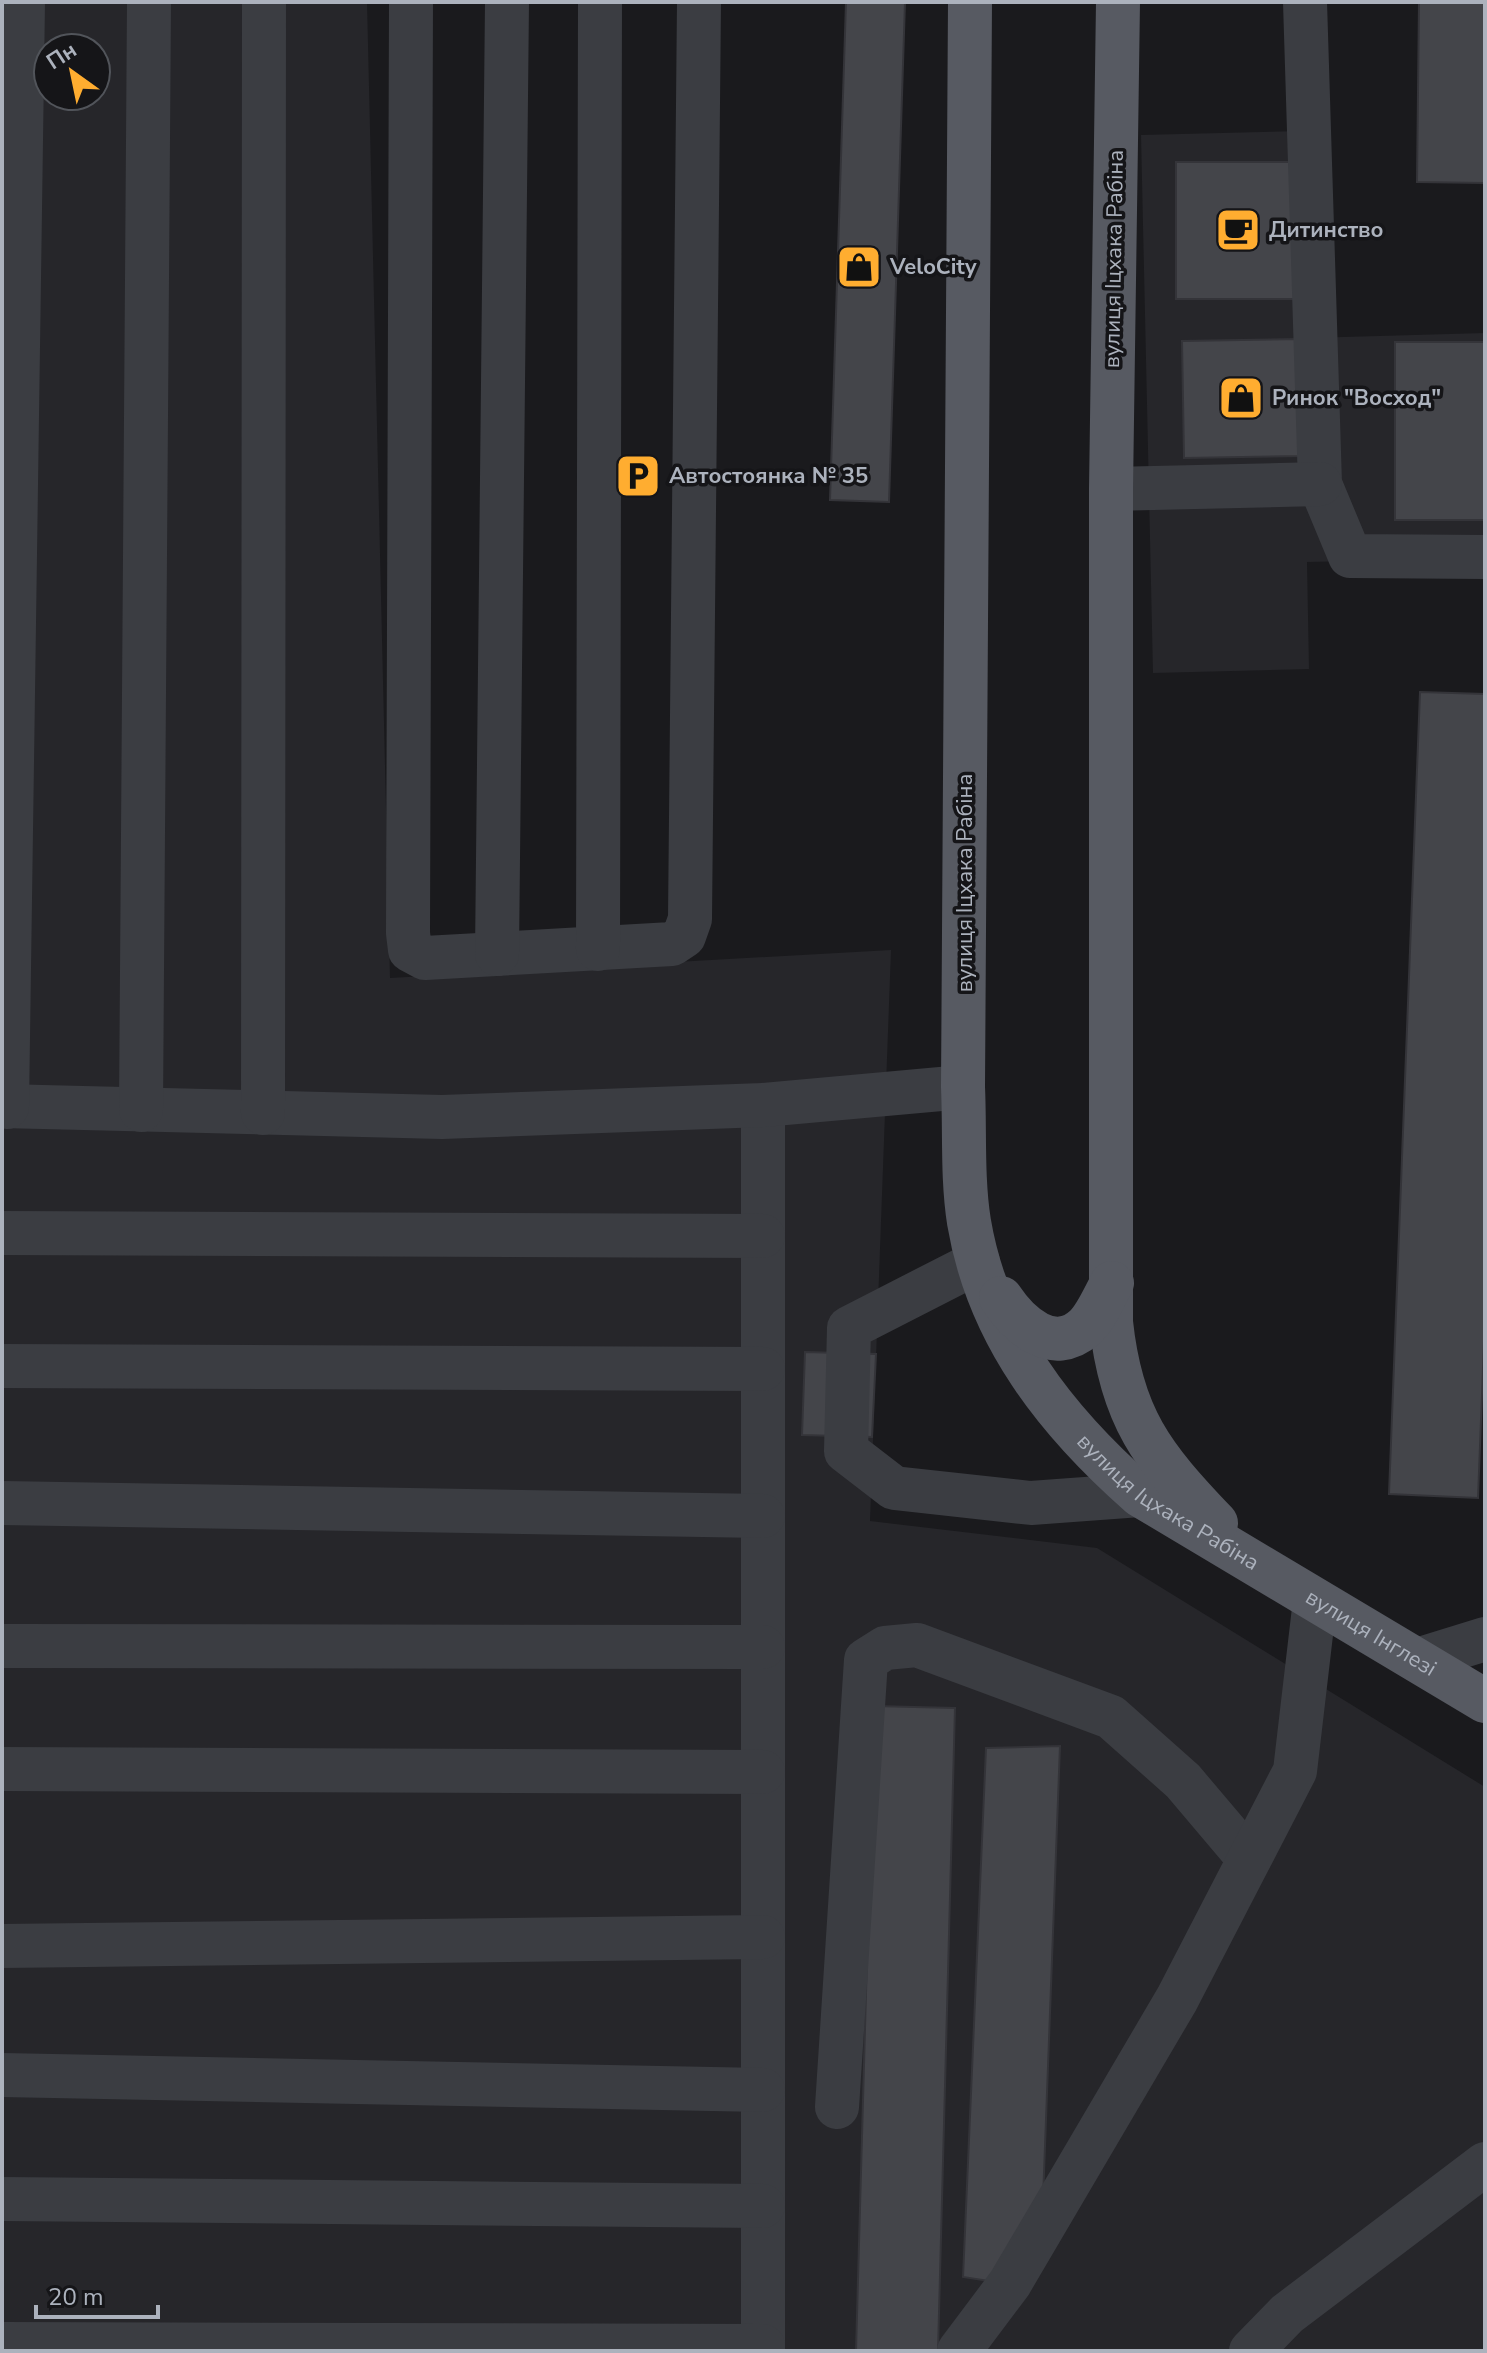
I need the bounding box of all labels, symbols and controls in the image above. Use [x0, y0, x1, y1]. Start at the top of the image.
north arrow [32, 32, 112, 112]
text: Пн [41, 35, 83, 77]
street label: вулиця Іцхака Рабіна [1097, 149, 1131, 369]
cafe icon: Дитинство [1214, 206, 1262, 254]
place label: Дитинство [1269, 215, 1384, 245]
shop icon: VeloCity [835, 243, 883, 291]
place label: VeloCity [889, 252, 977, 282]
shop icon: Ринок "Восход" [1217, 374, 1265, 422]
place label: Ринок "Восход" [1272, 383, 1441, 413]
parking icon: Автостоянка № 35 [614, 452, 662, 500]
place label: Автостоянка № 35 [669, 461, 868, 491]
street label: вулиця Іцхака Рабіна [950, 774, 980, 992]
street label: вулиця Іцхака Рабіна [1070, 1427, 1265, 1578]
street label: вулиця Інглезі [1300, 1582, 1442, 1684]
scale bar [36, 2269, 158, 2319]
text: 20 m [48, 2281, 104, 2313]

